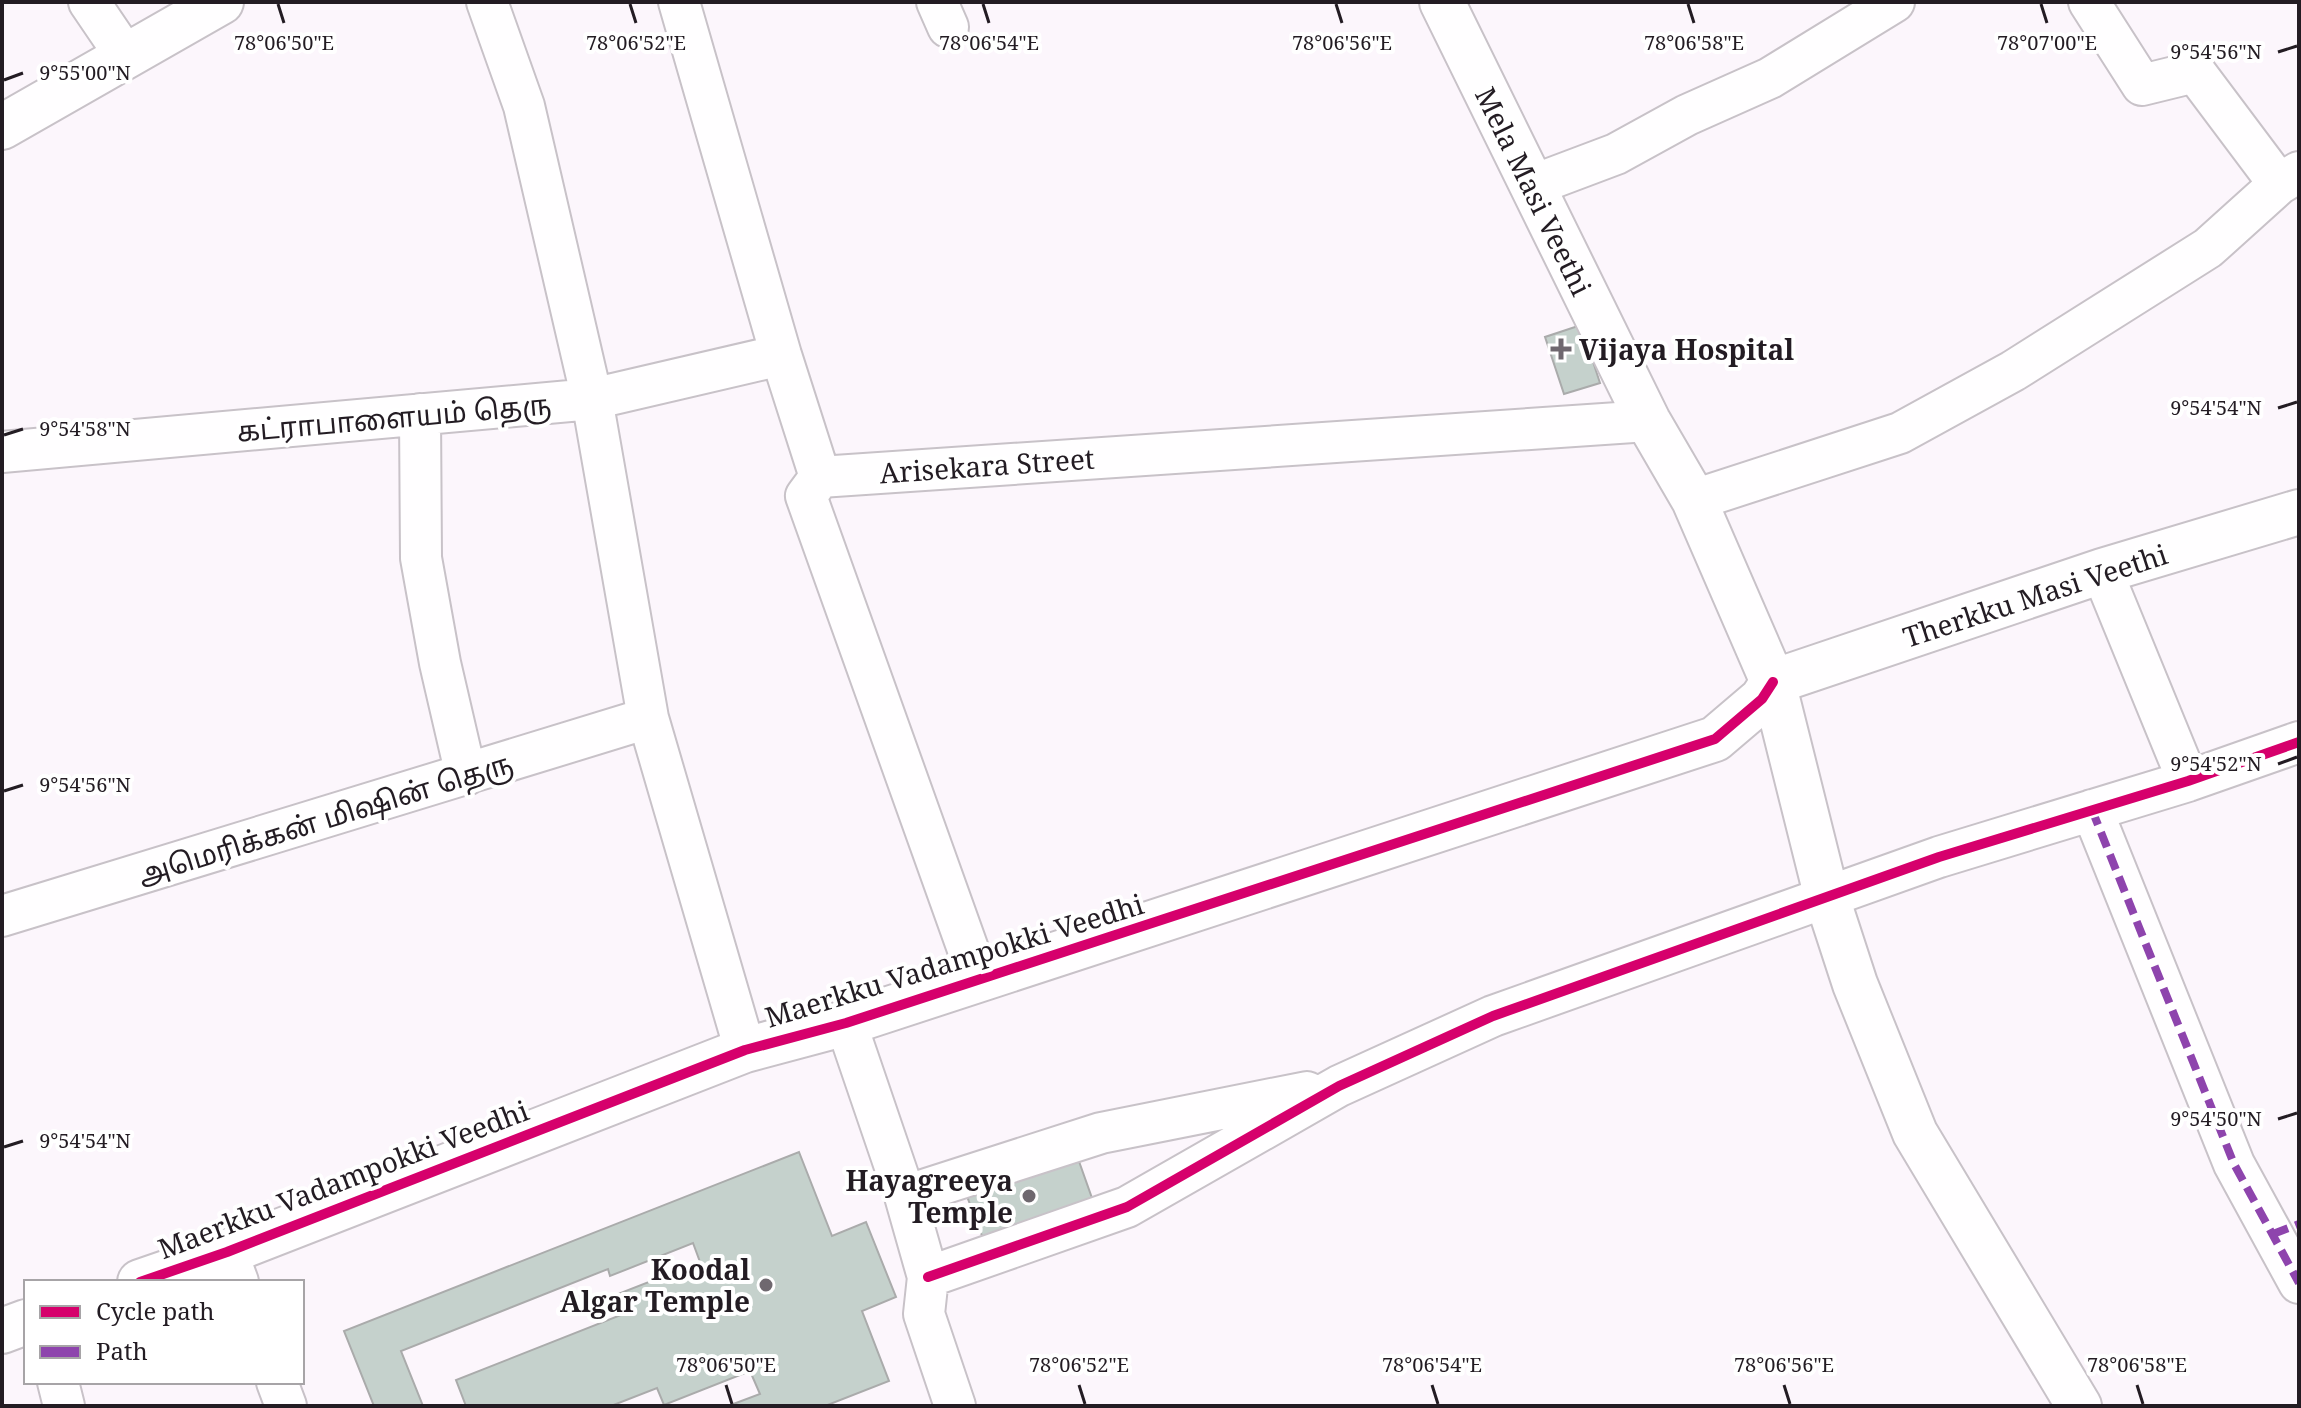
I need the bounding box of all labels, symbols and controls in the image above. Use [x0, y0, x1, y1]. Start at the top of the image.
text: 78°06'50"E [234, 29, 334, 56]
text: 78°06'52"E [586, 29, 686, 56]
text: 78°06'54"E [939, 29, 1039, 56]
text: 78°06'56"E [1292, 29, 1392, 56]
text: 78°06'58"E [1644, 29, 1744, 56]
text: 78°07'00"E [1997, 29, 2097, 56]
text: 9°54'56"N [2170, 38, 2262, 65]
text: 9°55'00"N [39, 59, 131, 86]
street label: Mela Masi Veethi [1467, 80, 1601, 302]
place label: Vijaya Hospital [1579, 330, 1794, 368]
marker: Vijaya Hospital [1550, 338, 1572, 360]
street label: கட்ராபாளையம் தெரு [235, 384, 553, 451]
text: 9°54'54"N [2170, 394, 2262, 421]
text: 9°54'58"N [39, 415, 131, 442]
street label: Arisekara Street [878, 439, 1096, 491]
street label: Therkku Masi Veethi [1898, 534, 2172, 656]
street label: அமெரிக்கன் மிஷின் தெரு [133, 743, 517, 894]
text: 9°54'52"N [2170, 750, 2262, 777]
text: 9°54'56"N [39, 771, 131, 798]
street label: Maerkku Vadampokki Veedhi [760, 884, 1148, 1036]
street label: Maerkku Vadampokki Veedhi [152, 1091, 534, 1267]
text: 9°54'50"N [2170, 1105, 2262, 1132]
text: 9°54'54"N [39, 1127, 131, 1154]
place label: Hayagreeya Temple [845, 1161, 1013, 1231]
marker: Hayagreeya Temple [1020, 1187, 1038, 1205]
place label: Koodal Algar Temple [560, 1250, 750, 1320]
marker: Koodal Algar Temple [757, 1276, 775, 1294]
legend [24, 1280, 304, 1384]
text: Cycle path [96, 1294, 215, 1327]
text: Path [96, 1334, 148, 1367]
text: 78°06'50"E [676, 1351, 776, 1378]
text: 78°06'52"E [1029, 1351, 1129, 1378]
text: 78°06'54"E [1382, 1351, 1482, 1378]
text: 78°06'56"E [1734, 1351, 1834, 1378]
text: 78°06'58"E [2087, 1351, 2187, 1378]

